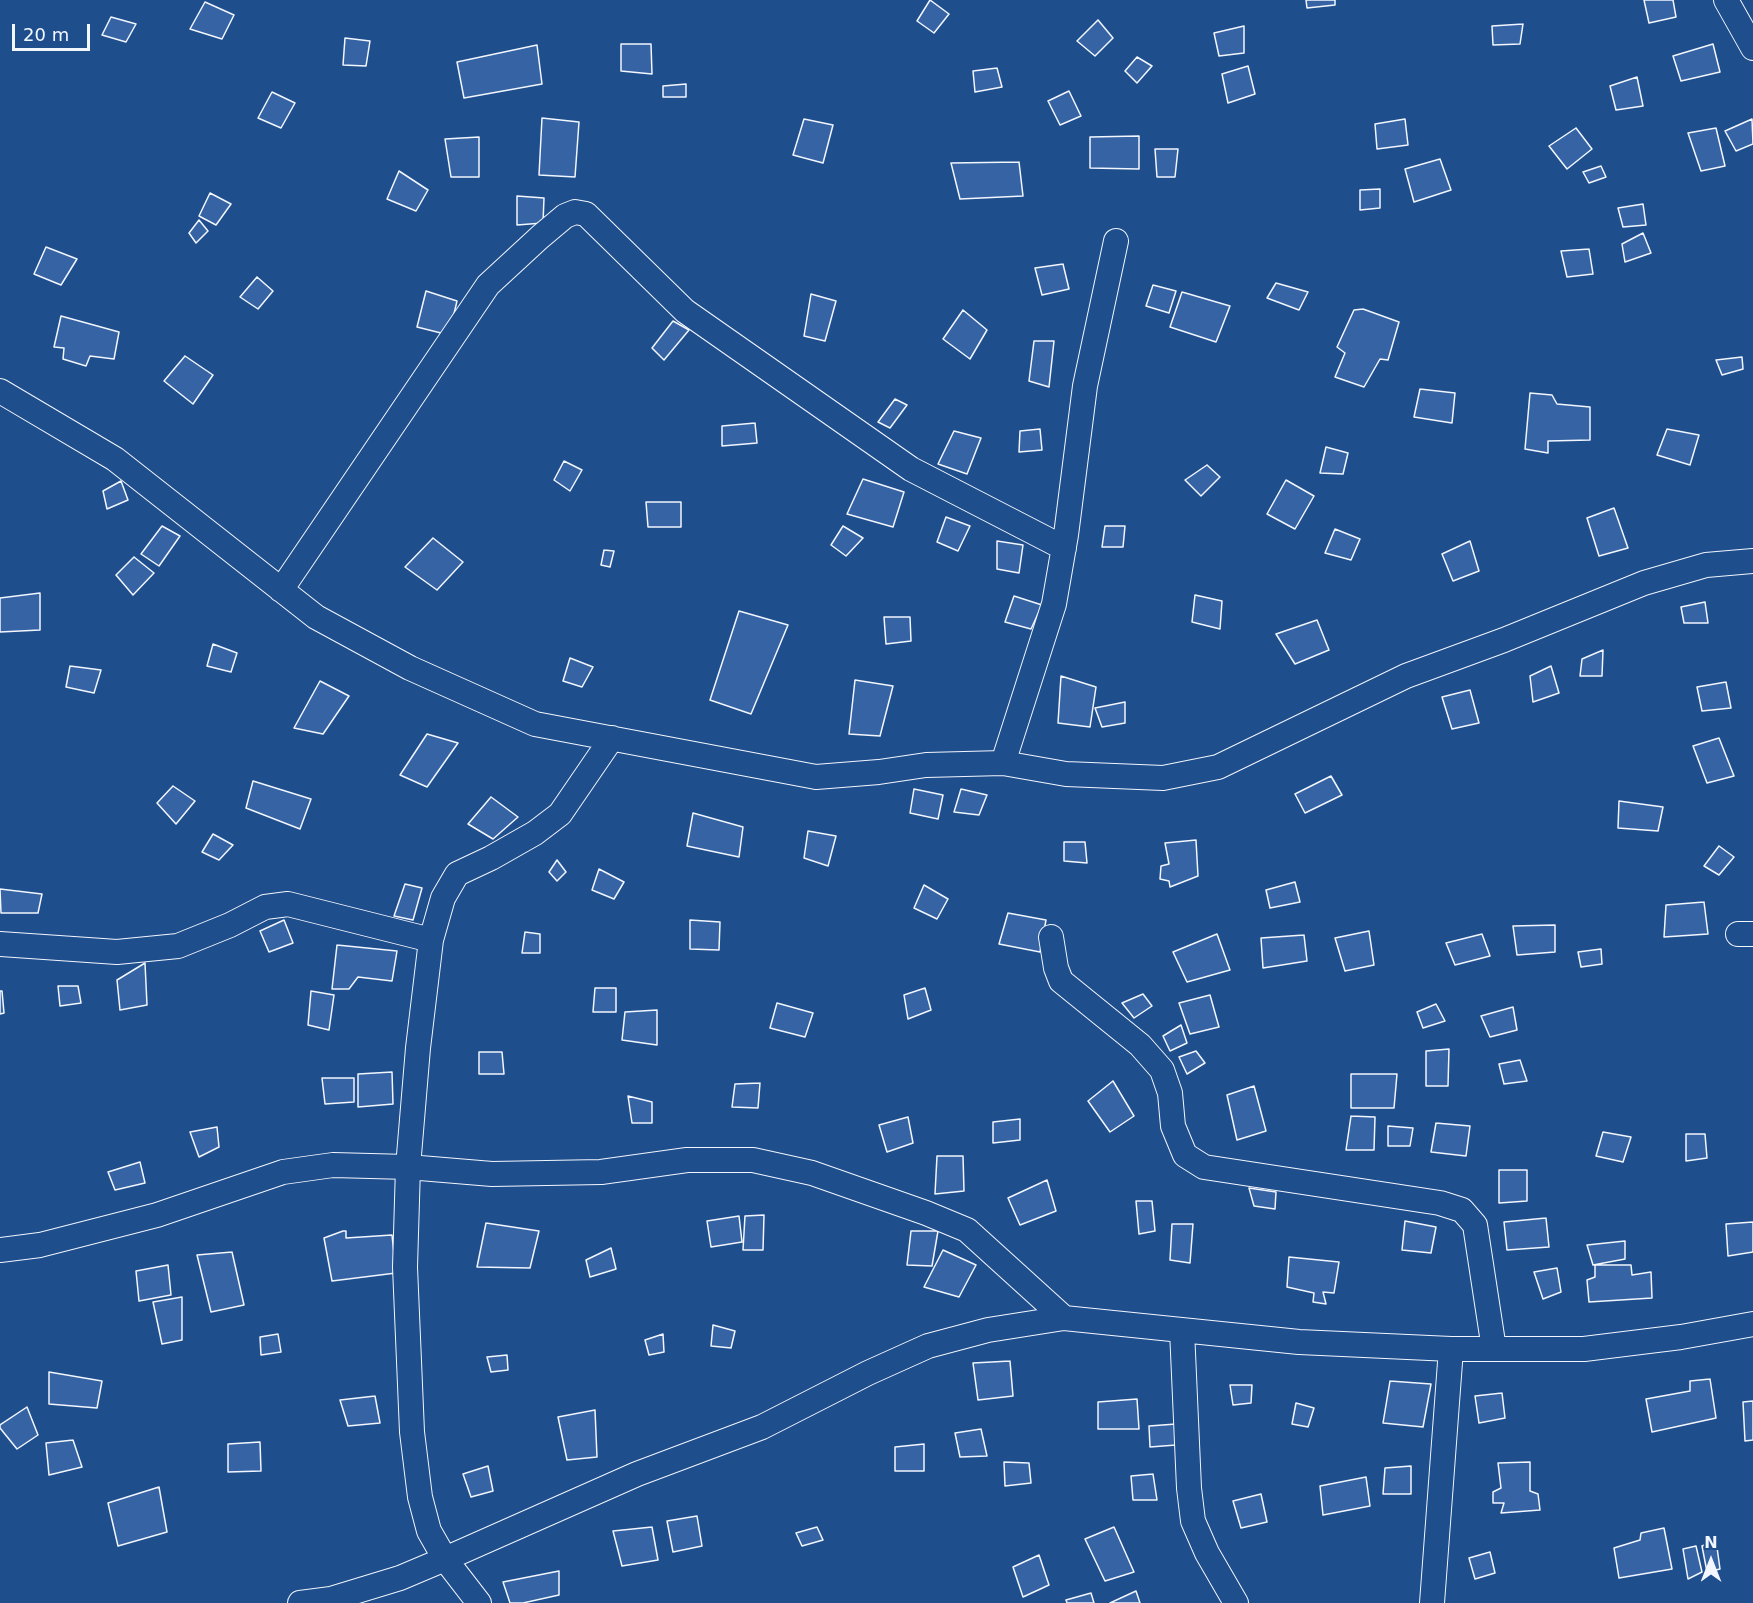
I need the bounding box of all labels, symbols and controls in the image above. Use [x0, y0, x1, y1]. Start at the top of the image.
scale bar [15, 12, 93, 50]
text: 20 m [23, 24, 69, 45]
north arrow [1681, 1531, 1741, 1591]
text: N [1704, 1533, 1718, 1552]

